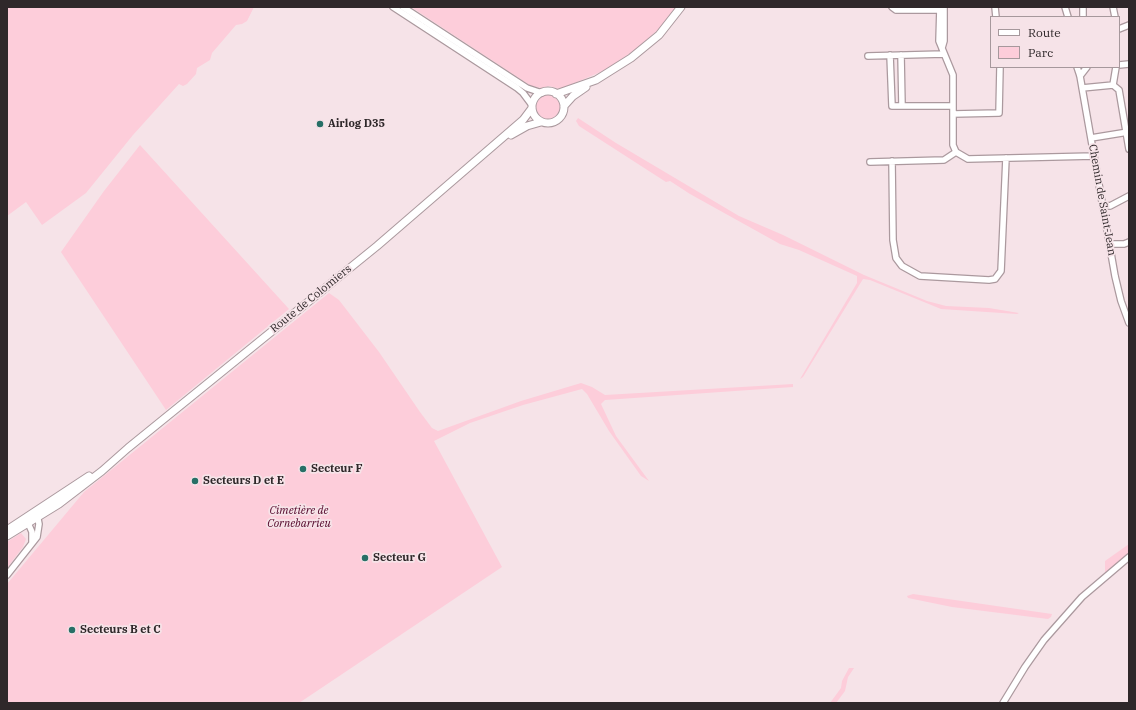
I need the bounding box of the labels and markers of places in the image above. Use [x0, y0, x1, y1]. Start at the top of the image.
place label: Airlog D35 [328, 117, 385, 131]
marker: Airlog D35 [315, 119, 325, 129]
place label: Secteur F [311, 462, 362, 476]
marker: Secteur F [298, 464, 308, 474]
place label: Secteurs D et E [203, 474, 284, 488]
marker: Secteurs D et E [190, 476, 200, 486]
place label: Secteur G [373, 551, 426, 565]
marker: Secteur G [360, 553, 370, 563]
place label: Secteurs B et C [80, 623, 161, 637]
marker: Secteurs B et C [67, 625, 77, 635]

